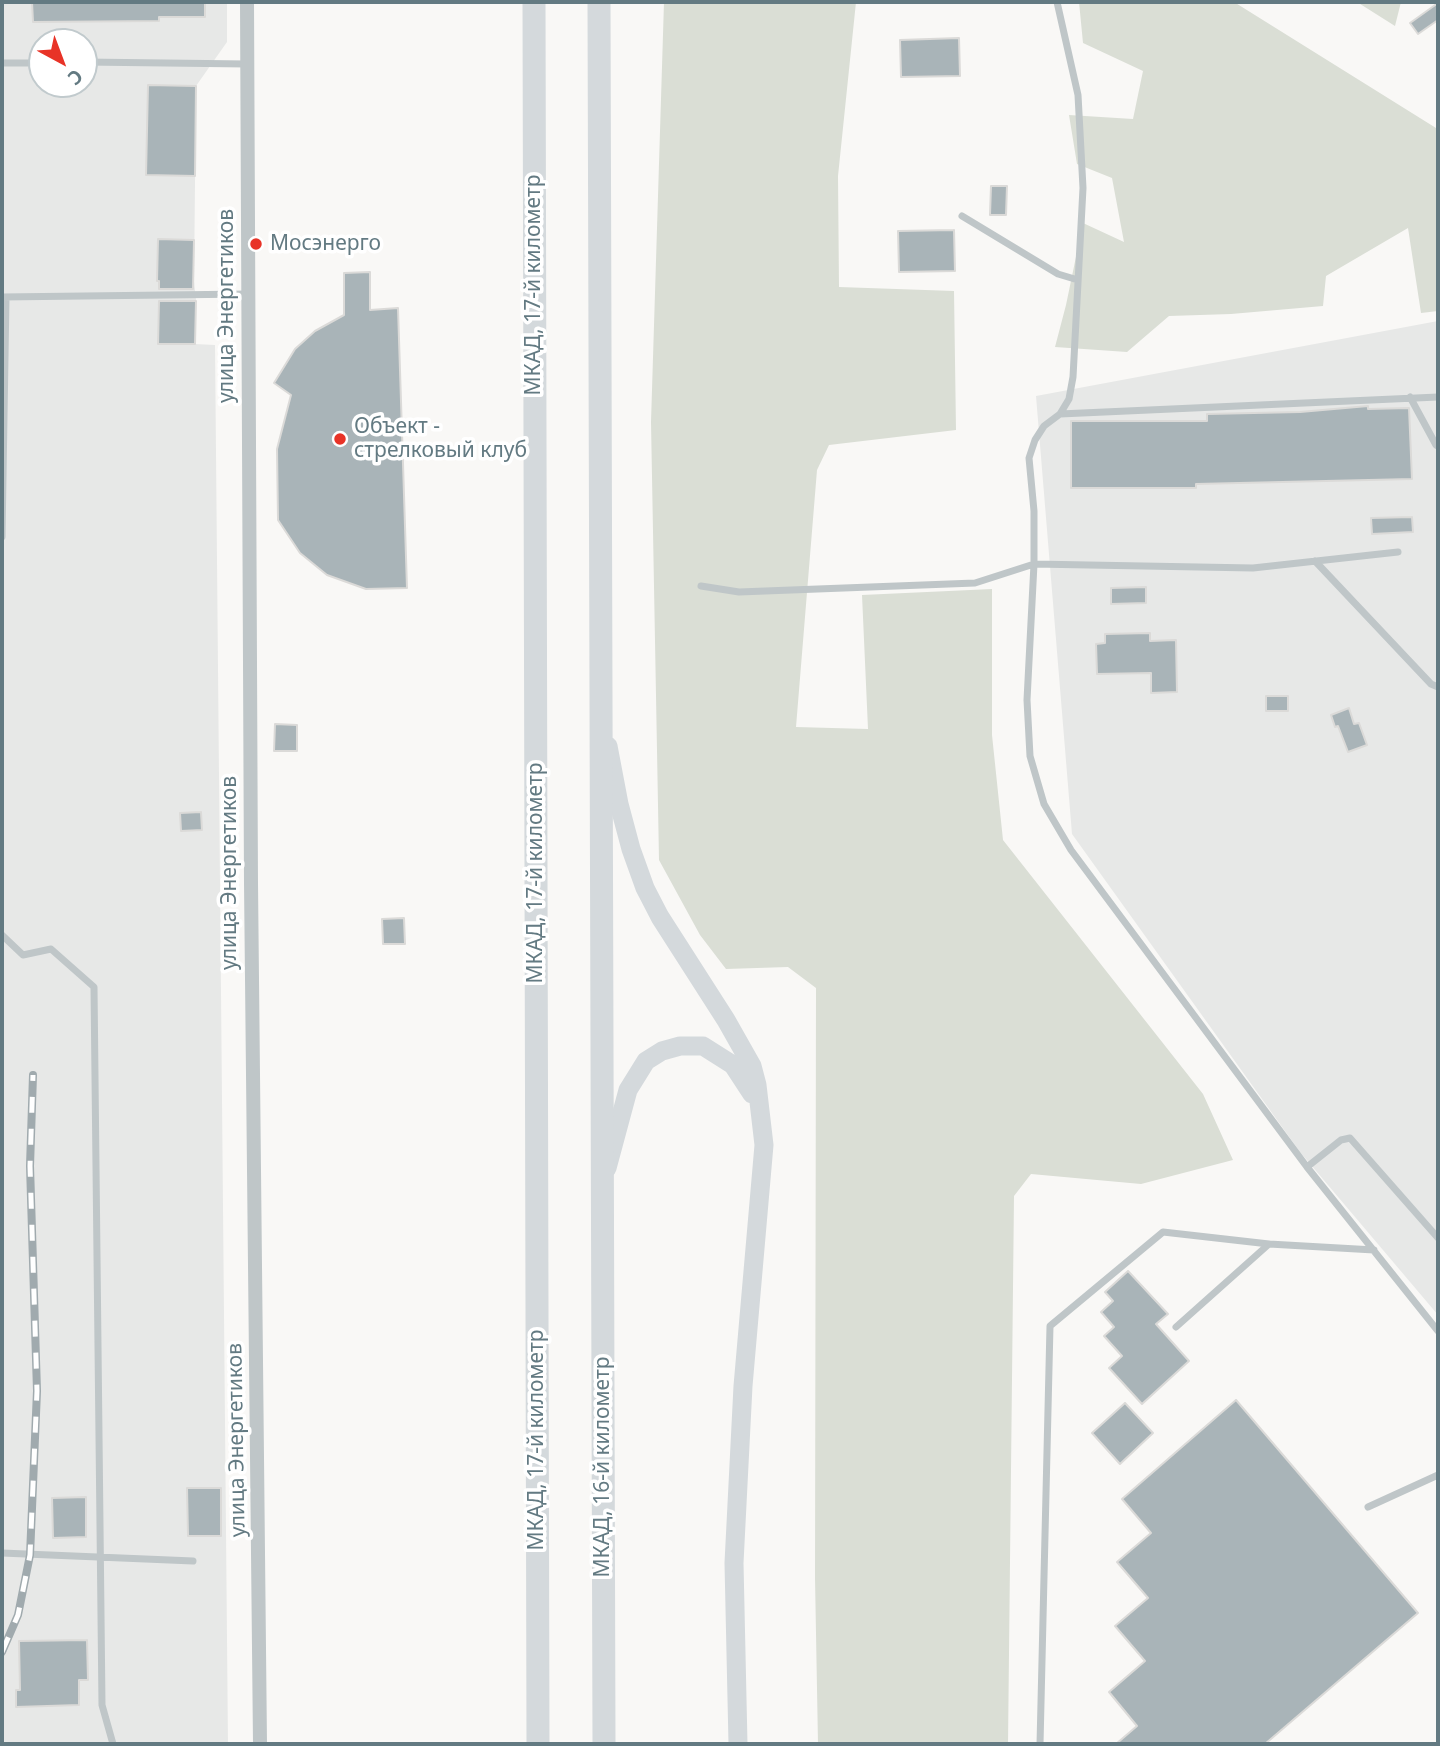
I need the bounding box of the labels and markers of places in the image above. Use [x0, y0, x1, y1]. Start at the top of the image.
place label: Мосэнерго [270, 231, 381, 257]
marker: Мосэнерго [248, 236, 264, 252]
place label: Объект - стрелковый клуб [354, 414, 527, 464]
marker: Объект - стрелковый клуб [332, 431, 348, 447]

